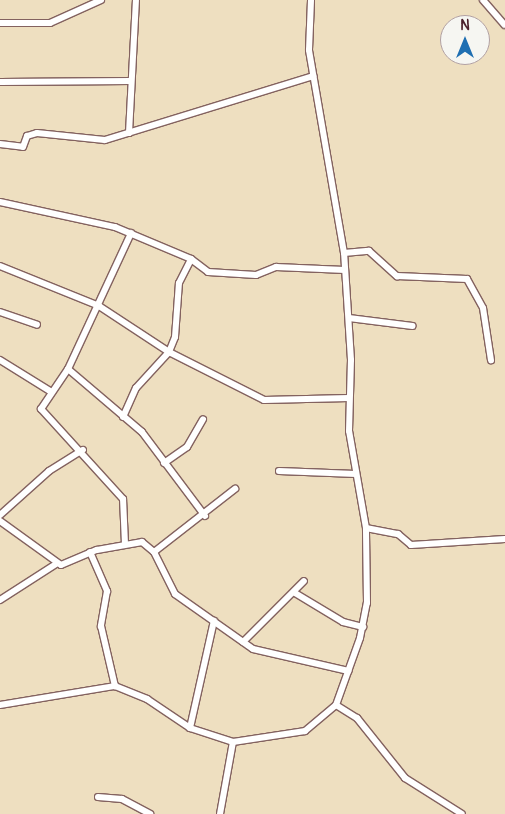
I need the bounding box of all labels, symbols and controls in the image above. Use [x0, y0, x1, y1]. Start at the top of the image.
north arrow [440, 15, 490, 65]
text: N [460, 17, 470, 34]

